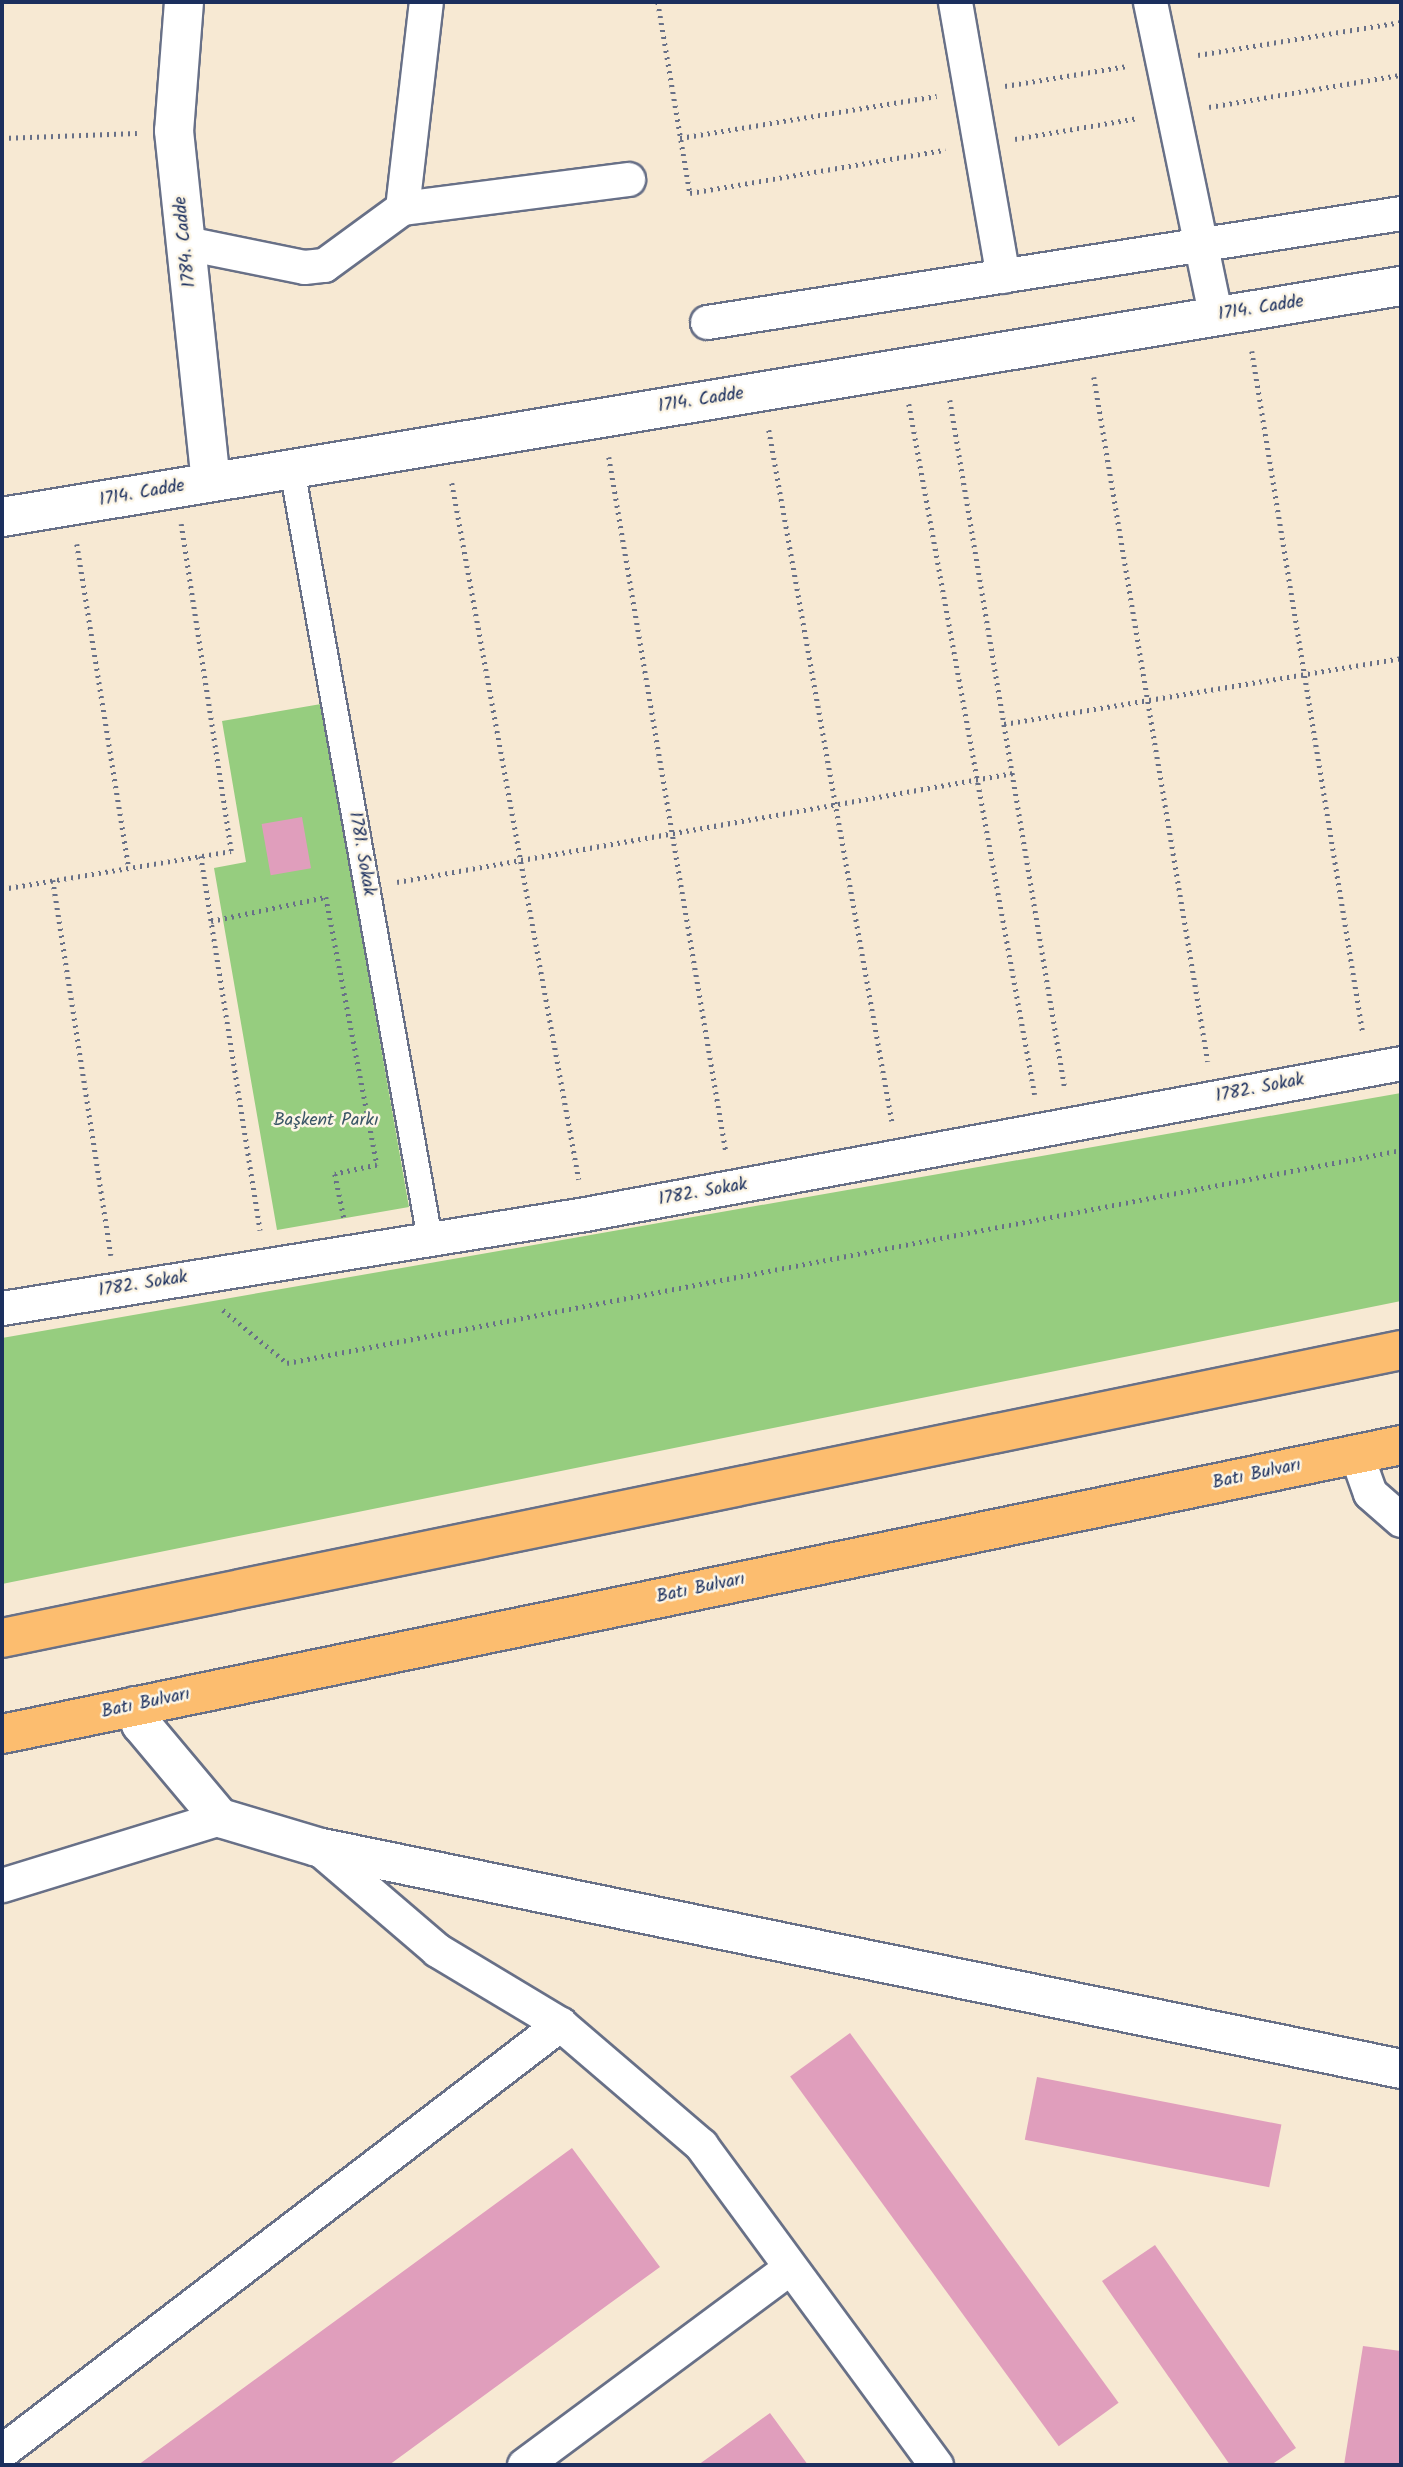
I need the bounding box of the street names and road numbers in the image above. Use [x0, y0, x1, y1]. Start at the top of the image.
street label: 1784. Cadde [170, 195, 202, 289]
street label: 1714. Cadde [1217, 292, 1305, 326]
street label: 1714. Cadde [657, 384, 745, 418]
street label: 1714. Cadde [98, 476, 186, 512]
street label: 1781. Sokak [343, 810, 379, 898]
street label: 1782. Sokak [1214, 1070, 1306, 1108]
street label: 1782. Sokak [657, 1175, 749, 1211]
street label: 1782. Sokak [97, 1267, 189, 1303]
street label: Batı Bulvarı [1211, 1455, 1303, 1495]
street label: Batı Bulvarı [655, 1569, 747, 1609]
street label: Batı Bulvarı [100, 1684, 192, 1724]

